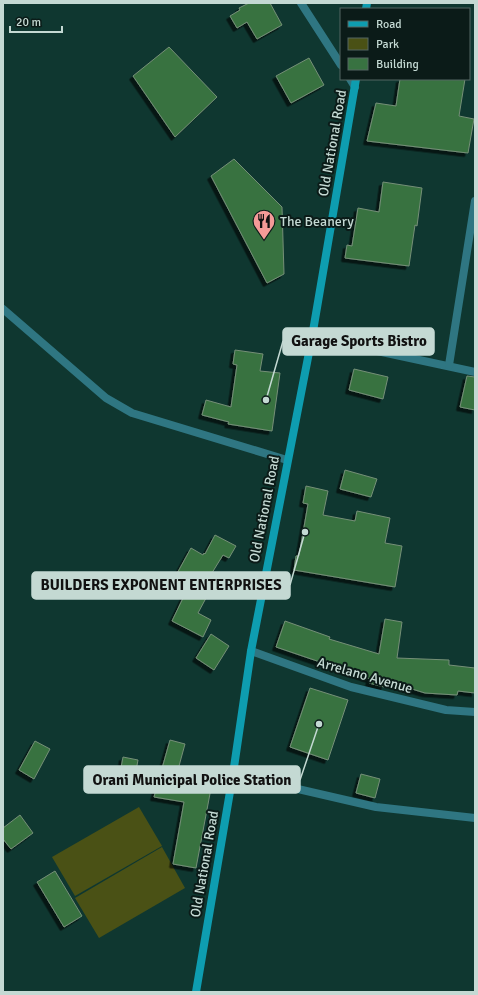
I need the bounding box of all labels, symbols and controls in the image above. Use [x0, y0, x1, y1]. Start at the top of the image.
scale bar [10, 8, 62, 34]
legend [340, 8, 470, 80]
text: 20 m [16, 15, 41, 30]
text: Road [376, 17, 402, 32]
text: Park [376, 37, 399, 52]
text: Building [376, 57, 419, 72]
street label: Old National Road [315, 88, 350, 198]
restaurant icon: The Beanery [251, 208, 277, 241]
place label: The Beanery [280, 213, 354, 230]
callout: Garage Sports Bistro [283, 328, 434, 355]
text: Garage Sports Bistro [291, 332, 427, 350]
street label: Old National Road [246, 454, 283, 564]
callout: BUILDERS EXPONENT ENTERPRISES [32, 572, 290, 599]
text: BUILDERS EXPONENT ENTERPRISES [40, 576, 282, 594]
street label: Arrelano Avenue [315, 654, 415, 697]
callout: Orani Municipal Police Station [84, 766, 300, 793]
text: Orani Municipal Police Station [92, 771, 292, 789]
street label: Old National Road [187, 809, 222, 919]

